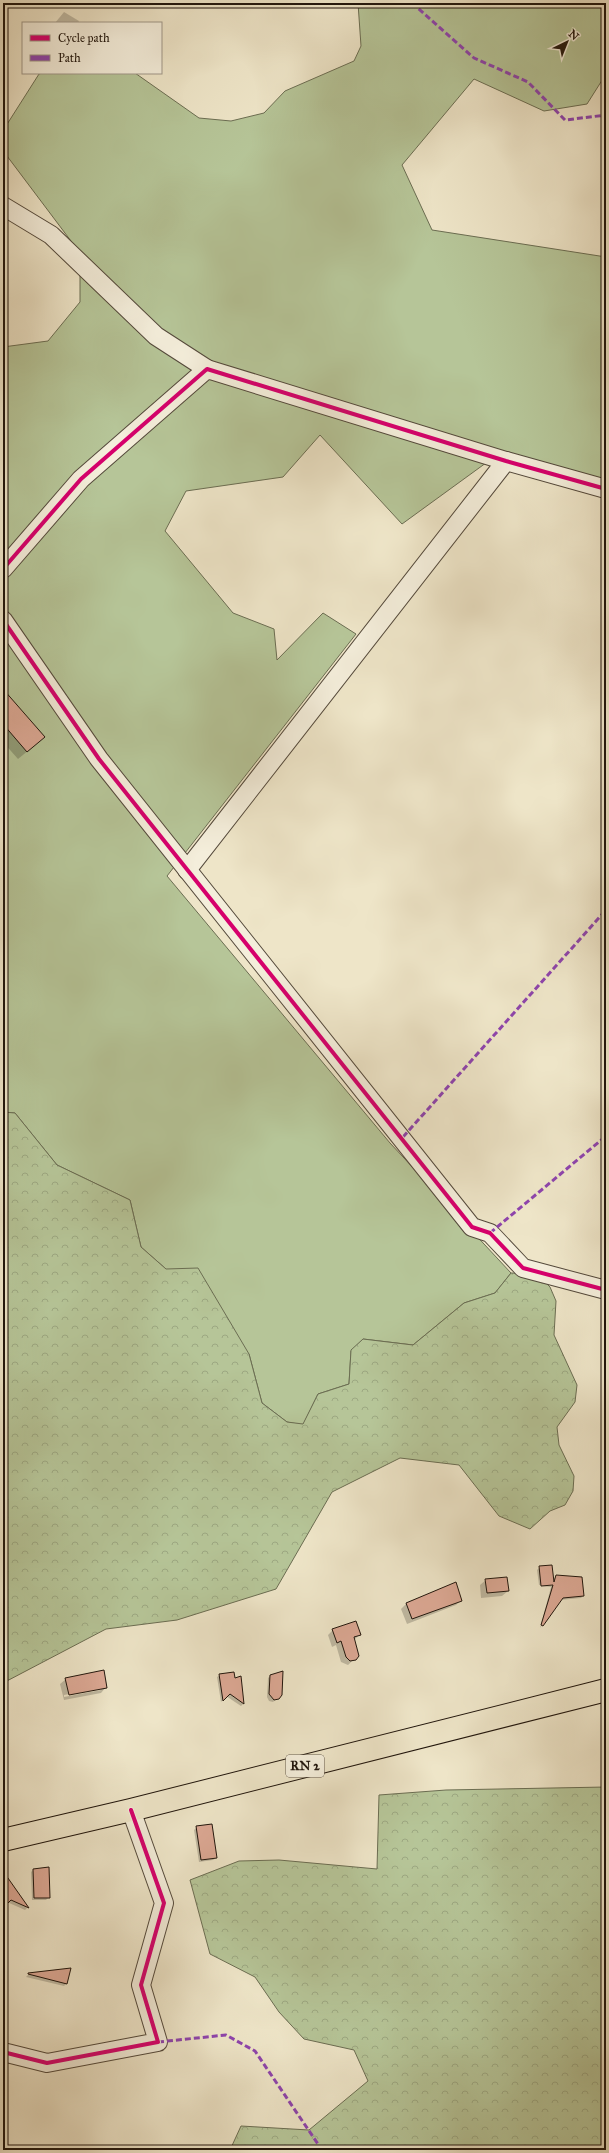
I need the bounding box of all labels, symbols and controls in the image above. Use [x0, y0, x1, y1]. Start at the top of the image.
legend [22, 22, 162, 74]
north arrow [547, 22, 587, 62]
text: N [566, 27, 582, 43]
text: Cycle path [58, 31, 110, 45]
text: Path [58, 51, 81, 65]
road number: RN 2 [286, 1755, 324, 1777]

